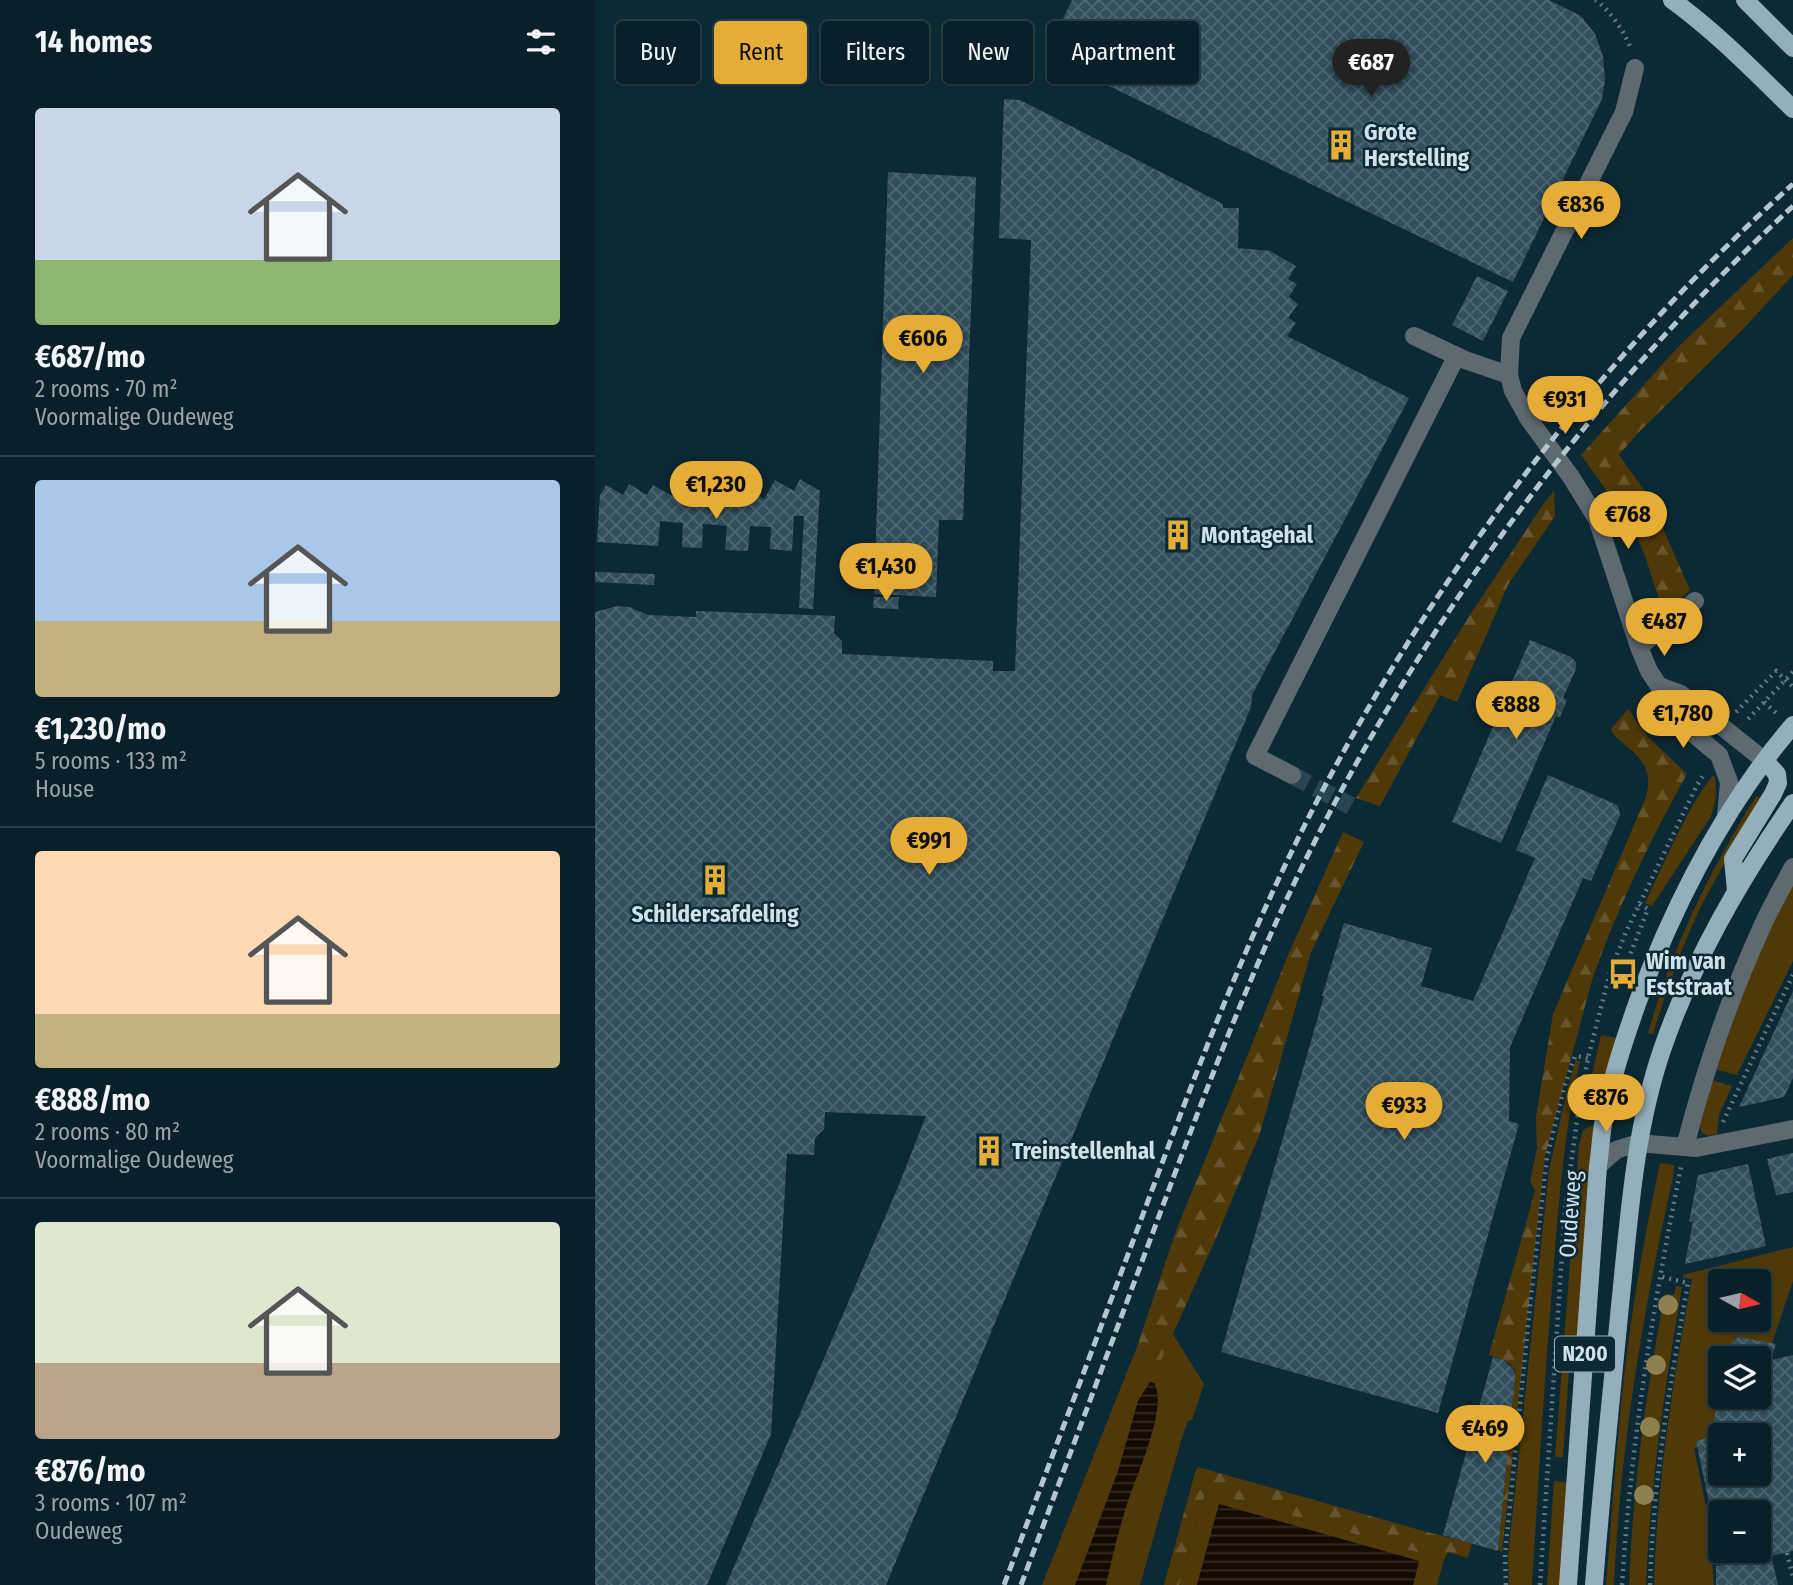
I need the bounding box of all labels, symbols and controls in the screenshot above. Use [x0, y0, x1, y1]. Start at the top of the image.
chip: Buy [616, 21, 700, 84]
chip: Rent [714, 21, 807, 84]
chip: Filters [821, 21, 929, 84]
chip: New [943, 21, 1033, 84]
chip: Apartment [1047, 21, 1199, 84]
icon: filters [522, 23, 560, 61]
text: 14 homes [35, 24, 152, 60]
pin: €687 [1330, 40, 1412, 99]
text: €687 [1348, 48, 1394, 76]
place label: Grote Herstelling [1364, 118, 1470, 172]
building icon: Grote Herstelling [1324, 128, 1358, 162]
icon: home [235, 154, 361, 280]
pin: €836 [1540, 182, 1622, 241]
text: €836 [1557, 190, 1605, 218]
pin: €606 [882, 316, 964, 375]
text: €606 [899, 324, 947, 352]
text: €687/mo [35, 339, 145, 375]
text: 2 rooms · 70 m² [35, 375, 178, 403]
pin: €931 [1524, 376, 1606, 436]
text: €931 [1543, 385, 1587, 413]
text: Voormalige Oudeweg [35, 403, 234, 431]
pin: €1,230 [659, 462, 773, 521]
text: €1,230 [686, 470, 746, 498]
pin: €768 [1587, 491, 1669, 551]
text: €768 [1605, 500, 1651, 528]
building icon: Montagehal [1161, 518, 1195, 552]
place label: Montagehal [1201, 521, 1314, 549]
icon: home [235, 526, 361, 652]
pin: €1,430 [829, 544, 943, 603]
text: €1,430 [855, 552, 917, 580]
pin: €487 [1623, 598, 1705, 658]
text: €487 [1641, 607, 1687, 635]
pin: €888 [1475, 682, 1557, 741]
text: €888 [1492, 690, 1540, 718]
pin: €1,780 [1626, 690, 1740, 750]
text: €1,780 [1653, 699, 1713, 727]
text: €1,230/mo [35, 711, 166, 747]
text: 5 rooms · 133 m² [35, 747, 187, 775]
text: House [35, 775, 94, 803]
pin: €991 [888, 818, 970, 877]
text: €991 [906, 826, 952, 854]
building icon: Schildersafdeling [698, 863, 732, 897]
icon: home [235, 897, 361, 1023]
place label: Schildersafdeling [631, 900, 799, 928]
place label: Wim van Eststraat [1646, 947, 1733, 1001]
bus stop icon: Wim van Eststraat [1606, 957, 1640, 991]
pin: €876 [1565, 1074, 1647, 1134]
text: €888/mo [35, 1082, 150, 1118]
pin: €933 [1363, 1082, 1445, 1142]
text: €876 [1583, 1083, 1629, 1111]
text: €933 [1381, 1091, 1427, 1119]
text: 2 rooms · 80 m² [35, 1118, 180, 1146]
building icon: Treinstellenhal [972, 1134, 1006, 1168]
place label: Treinstellenhal [1012, 1137, 1156, 1165]
text: Voormalige Oudeweg [35, 1146, 234, 1174]
street label: Oudeweg [1553, 1169, 1587, 1259]
icon: home [235, 1268, 361, 1394]
north arrow [1708, 1269, 1771, 1332]
map controls [1708, 1269, 1771, 1563]
road number: N200 [1555, 1336, 1615, 1372]
button: layers [1708, 1346, 1771, 1409]
pin: €469 [1444, 1406, 1526, 1465]
text: €469 [1461, 1414, 1509, 1442]
button: + [1708, 1423, 1771, 1486]
text: €876/mo [35, 1453, 145, 1489]
text: 3 rooms · 107 m² [35, 1489, 187, 1517]
button: − [1708, 1500, 1771, 1563]
text: Oudeweg [35, 1517, 122, 1545]

